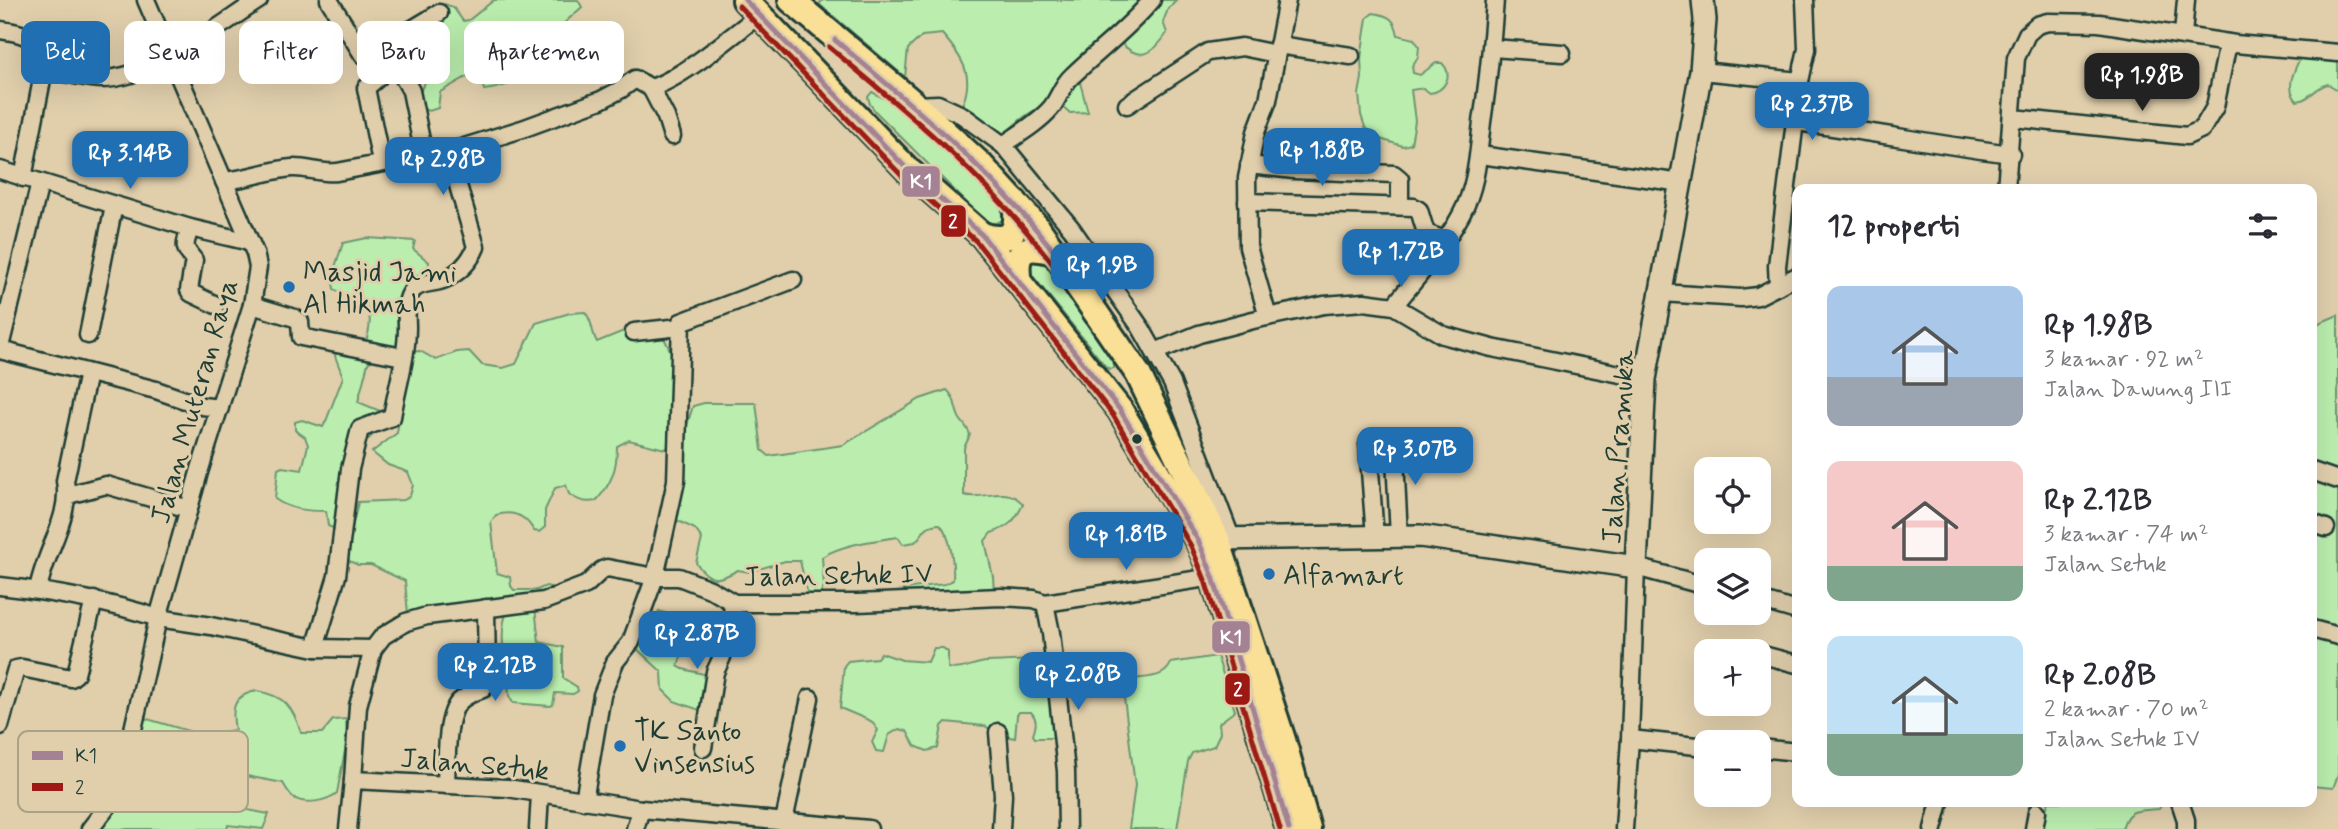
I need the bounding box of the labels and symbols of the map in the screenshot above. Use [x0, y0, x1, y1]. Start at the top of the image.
pin: Rp 1.98B [2070, 54, 2214, 113]
pin: Rp 2.37B [1740, 82, 1884, 142]
pin: Rp 1.88B [1250, 128, 1394, 188]
pin: Rp 3.14B [58, 132, 202, 191]
pin: Rp 2.98B [371, 138, 515, 197]
line badge: K1 [901, 165, 941, 198]
text: K1 [910, 170, 932, 195]
line badge: 2 [940, 204, 967, 238]
text: 2 [948, 210, 958, 235]
pin: Rp 1.72B [1329, 230, 1473, 289]
pin: Rp 1.9B [1037, 244, 1167, 303]
place label: Masjid Jami Al Hikmah [303, 255, 457, 324]
street label: Jalan Muteran Raya [143, 275, 248, 528]
marker: Masjid Jami Al Hikmah [281, 279, 297, 295]
street label: Jalan Pramuka [1594, 349, 1645, 545]
pin: Rp 3.07B [1343, 428, 1487, 487]
unlabelled marker [1130, 432, 1144, 446]
pin: Rp 1.81B [1054, 512, 1198, 572]
street label: Jalan Setuk IV [743, 556, 933, 597]
place label: Alfamart [1283, 558, 1404, 595]
marker: Alfamart [1261, 566, 1277, 582]
pin: Rp 2.87B [625, 612, 769, 671]
line badge: K1 [1211, 620, 1251, 654]
text: K1 [1220, 626, 1242, 651]
pin: Rp 2.12B [423, 644, 567, 703]
pin: Rp 2.08B [1006, 652, 1150, 712]
line badge: 2 [1224, 672, 1251, 706]
text: 2 [1233, 678, 1243, 703]
place label: TK Santo Vinsensius [634, 714, 755, 783]
legend [18, 731, 248, 812]
marker: TK Santo Vinsensius [612, 738, 628, 754]
street label: Jalan Setuk [399, 741, 551, 790]
text: K1 [75, 744, 97, 769]
text: 2 [75, 776, 84, 801]

